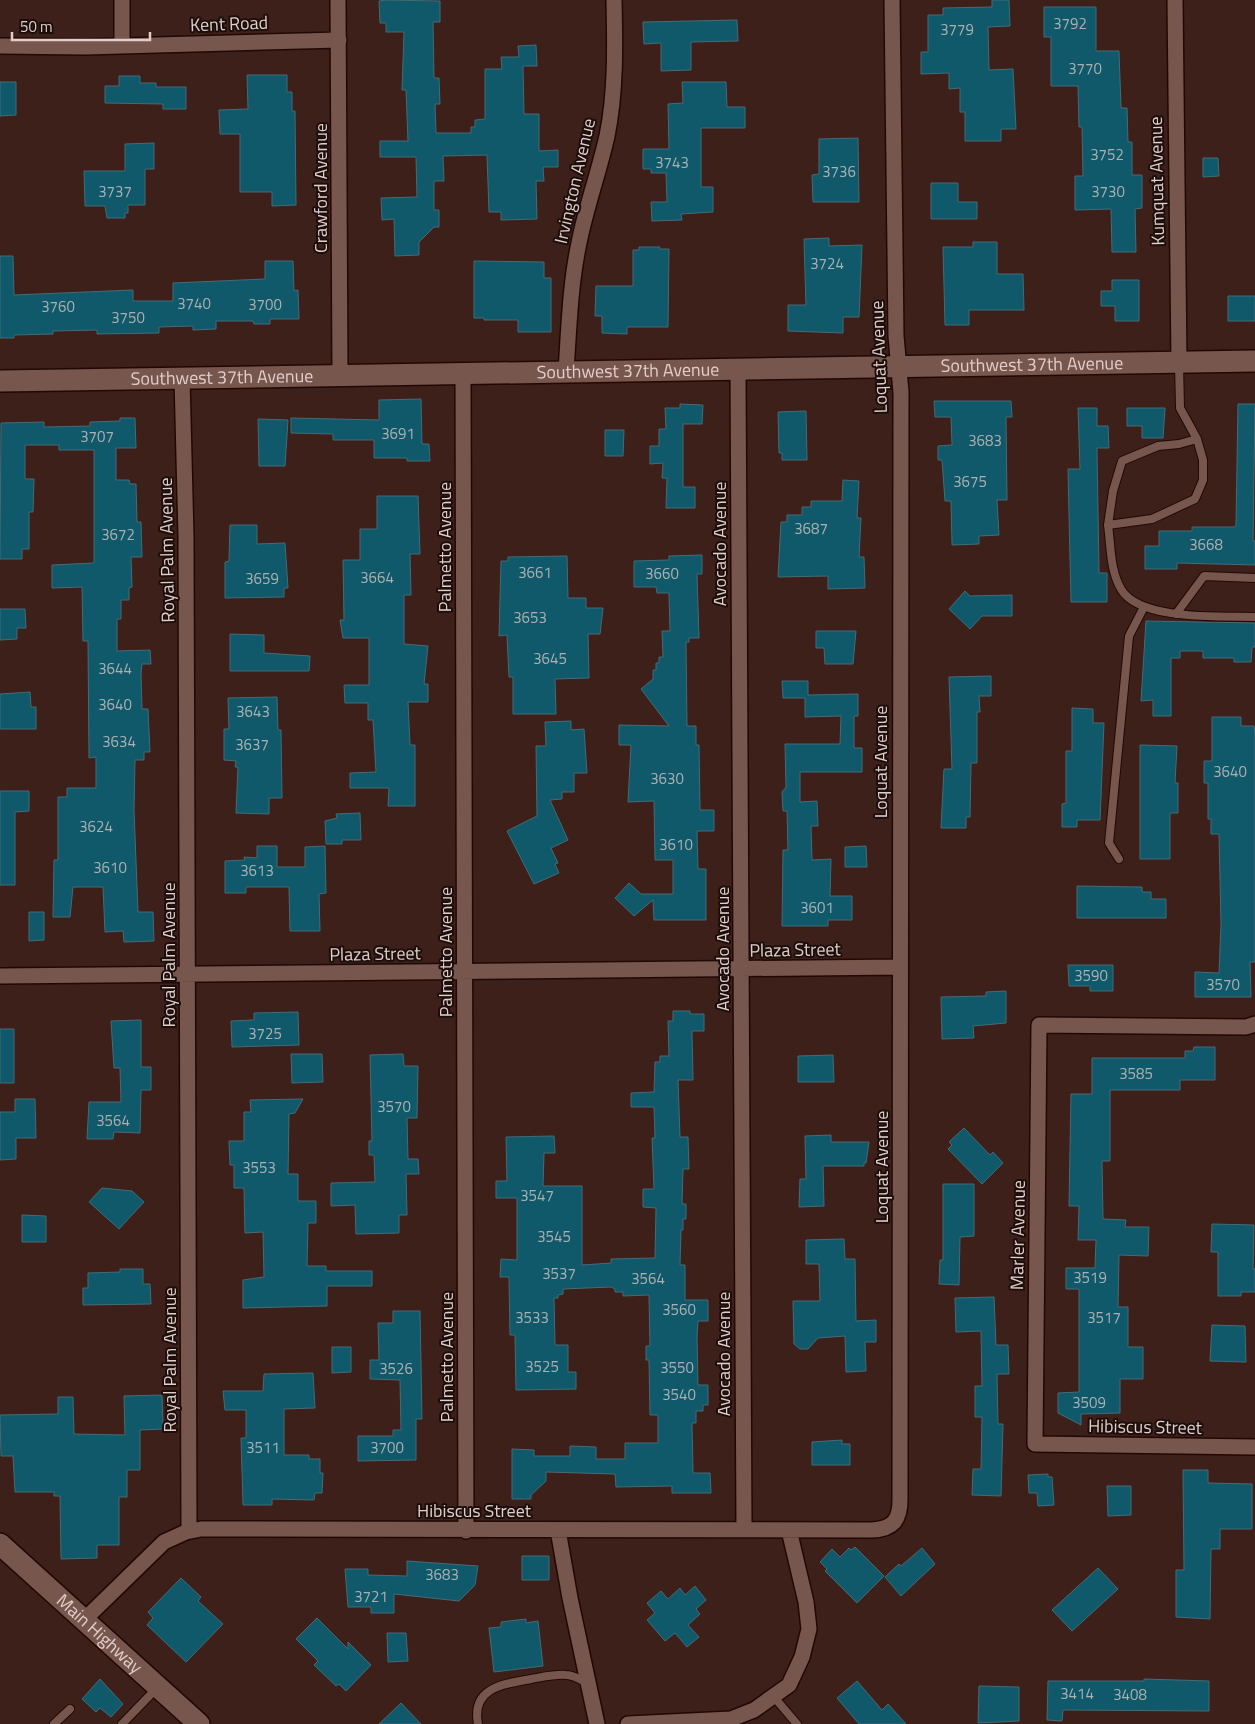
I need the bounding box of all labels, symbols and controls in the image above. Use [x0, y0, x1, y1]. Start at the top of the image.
street label: Kent Road [190, 9, 268, 38]
scale bar [12, 10, 150, 42]
house number: 3792 [1053, 12, 1087, 35]
text: 50 m [20, 15, 53, 38]
house number: 3779 [940, 18, 974, 41]
house number: 3770 [1068, 57, 1102, 80]
street label: Irvington Avenue [547, 116, 602, 246]
street label: Kumquat Avenue [1142, 116, 1171, 246]
street label: Crawford Avenue [307, 123, 334, 253]
house number: 3752 [1090, 143, 1124, 166]
house number: 3743 [655, 151, 689, 174]
house number: 3736 [822, 160, 856, 183]
house number: 3737 [98, 180, 132, 203]
house number: 3730 [1091, 180, 1125, 203]
house number: 3724 [810, 252, 844, 275]
house number: 3740 [177, 292, 211, 315]
house number: 3700 [248, 293, 282, 316]
house number: 3760 [41, 295, 75, 318]
street label: Loquat Avenue [863, 300, 894, 414]
house number: 3750 [111, 306, 145, 329]
street label: Southwest 37th Avenue [940, 349, 1123, 379]
street label: Southwest 37th Avenue [536, 356, 719, 385]
street label: Southwest 37th Avenue [130, 362, 313, 392]
house number: 3691 [381, 422, 415, 445]
house number: 3707 [80, 425, 114, 448]
house number: 3683 [968, 429, 1002, 452]
house number: 3675 [953, 470, 987, 493]
street label: Royal Palm Avenue [152, 477, 181, 623]
street label: Palmetto Avenue [431, 482, 458, 612]
street label: Avocado Avenue [706, 482, 733, 606]
house number: 3687 [794, 517, 828, 540]
house number: 3672 [101, 523, 135, 546]
house number: 3668 [1189, 533, 1223, 556]
house number: 3661 [518, 561, 552, 584]
house number: 3660 [645, 562, 679, 585]
house number: 3664 [360, 566, 394, 589]
house number: 3659 [245, 567, 279, 590]
house number: 3653 [513, 606, 547, 629]
house number: 3645 [533, 647, 567, 670]
house number: 3644 [98, 657, 132, 680]
house number: 3640 [98, 693, 132, 716]
house number: 3643 [236, 700, 270, 723]
street label: Loquat Avenue [867, 706, 894, 818]
house number: 3634 [102, 730, 136, 753]
house number: 3637 [235, 733, 269, 756]
house number: 3640 [1213, 760, 1247, 783]
house number: 3630 [650, 767, 684, 790]
house number: 3624 [79, 815, 113, 838]
house number: 3610 [659, 833, 693, 856]
house number: 3610 [93, 856, 127, 879]
house number: 3613 [240, 859, 274, 882]
street label: Royal Palm Avenue [155, 883, 182, 1028]
street label: Palmetto Avenue [432, 887, 459, 1017]
street label: Avocado Avenue [709, 887, 736, 1011]
house number: 3601 [800, 896, 834, 919]
street label: Plaza Street [749, 935, 842, 964]
street label: Plaza Street [329, 939, 422, 968]
house number: 3590 [1074, 964, 1108, 987]
house number: 3570 [1206, 973, 1240, 996]
house number: 3725 [248, 1022, 282, 1045]
house number: 3585 [1119, 1062, 1153, 1085]
house number: 3570 [377, 1095, 411, 1118]
house number: 3564 [96, 1109, 130, 1132]
street label: Loquat Avenue [868, 1111, 895, 1223]
house number: 3553 [242, 1156, 276, 1179]
street label: Marler Avenue [1003, 1180, 1032, 1290]
house number: 3547 [520, 1184, 554, 1207]
house number: 3545 [537, 1225, 571, 1248]
house number: 3537 [542, 1262, 576, 1285]
house number: 3519 [1073, 1266, 1107, 1289]
house number: 3564 [631, 1267, 665, 1290]
street label: Royal Palm Avenue [156, 1288, 183, 1433]
street label: Palmetto Avenue [433, 1292, 460, 1422]
street label: Avocado Avenue [710, 1292, 737, 1416]
house number: 3560 [662, 1298, 696, 1321]
house number: 3533 [515, 1306, 549, 1329]
house number: 3517 [1087, 1306, 1121, 1329]
house number: 3525 [525, 1355, 559, 1378]
house number: 3550 [660, 1356, 694, 1379]
house number: 3526 [379, 1357, 413, 1380]
house number: 3540 [662, 1383, 696, 1406]
house number: 3509 [1072, 1391, 1106, 1414]
street label: Hibiscus Street [1088, 1412, 1203, 1441]
house number: 3511 [246, 1436, 280, 1459]
house number: 3700 [370, 1436, 404, 1459]
street label: Hibiscus Street [417, 1497, 532, 1524]
house number: 3683 [425, 1563, 459, 1586]
house number: 3721 [354, 1585, 388, 1608]
street label: Main Highway [51, 1587, 149, 1680]
house number: 3414 [1060, 1682, 1094, 1705]
house number: 3408 [1113, 1683, 1147, 1706]

